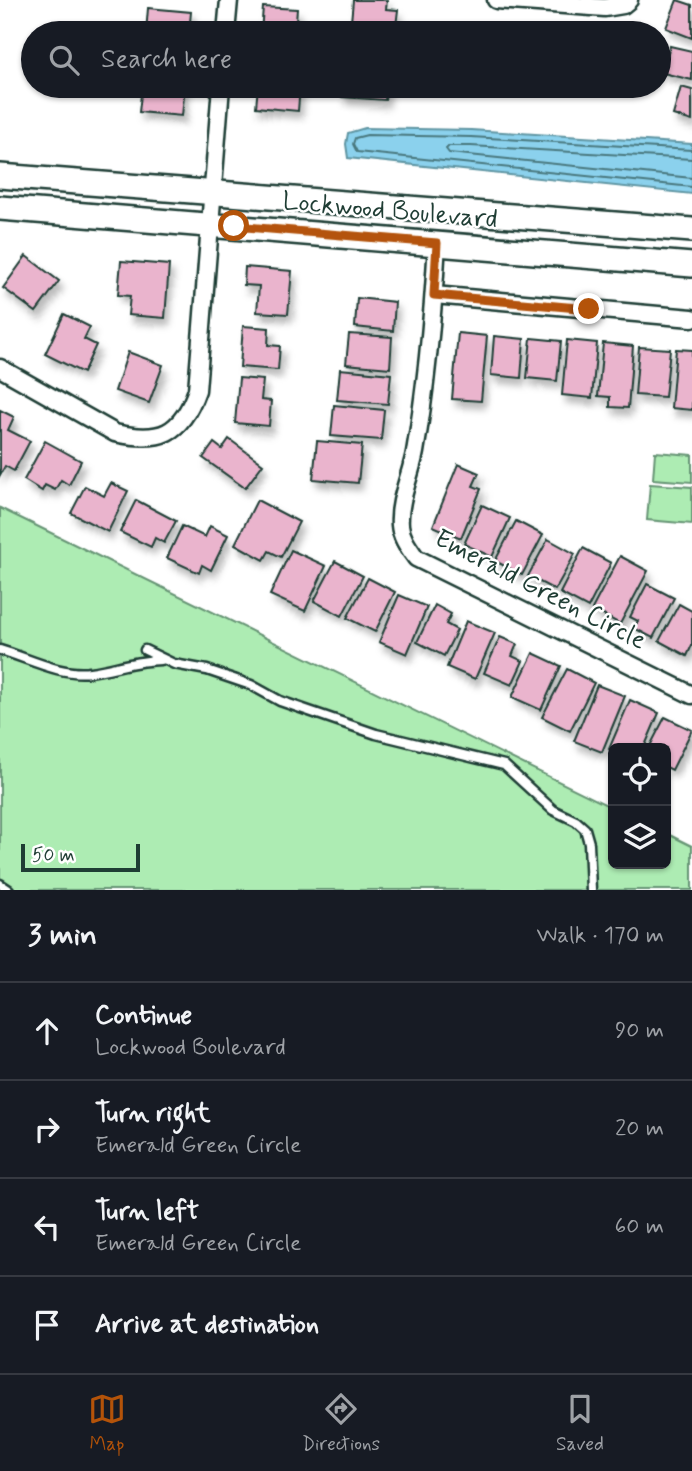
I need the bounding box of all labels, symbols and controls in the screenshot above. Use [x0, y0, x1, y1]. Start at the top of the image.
search box [21, 21, 671, 98]
icon: search [45, 41, 83, 79]
text: Search here [101, 43, 232, 77]
street label: Lockwood Boulevard [281, 185, 499, 237]
route start [218, 210, 249, 241]
route end [573, 293, 604, 324]
street label: Emerald Green Circle [428, 522, 652, 658]
map controls [608, 743, 671, 869]
button: locate [608, 743, 671, 806]
button: layers [608, 806, 671, 869]
scale bar [21, 841, 140, 873]
text: 50 m [32, 843, 75, 868]
text: 3 min [28, 916, 97, 955]
text: Walk · 170 m [536, 921, 664, 951]
text: Continue [95, 999, 192, 1033]
icon: ahead [28, 1012, 66, 1050]
text: 90 m [615, 1016, 664, 1046]
text: Lockwood Boulevard [95, 1033, 286, 1063]
text: Turn right [95, 1097, 211, 1131]
icon: right [28, 1110, 66, 1148]
text: 20 m [615, 1114, 664, 1144]
text: Emerald Green Circle [95, 1131, 301, 1161]
text: Turn left [95, 1195, 199, 1229]
icon: left [28, 1208, 66, 1246]
text: 60 m [615, 1212, 664, 1242]
text: Emerald Green Circle [95, 1229, 301, 1259]
icon: arrive [28, 1306, 66, 1344]
text: Arrive at destination [95, 1308, 319, 1342]
tab: Map [88, 1390, 126, 1457]
tab: Directions [302, 1390, 380, 1457]
tab: Saved [556, 1390, 604, 1457]

